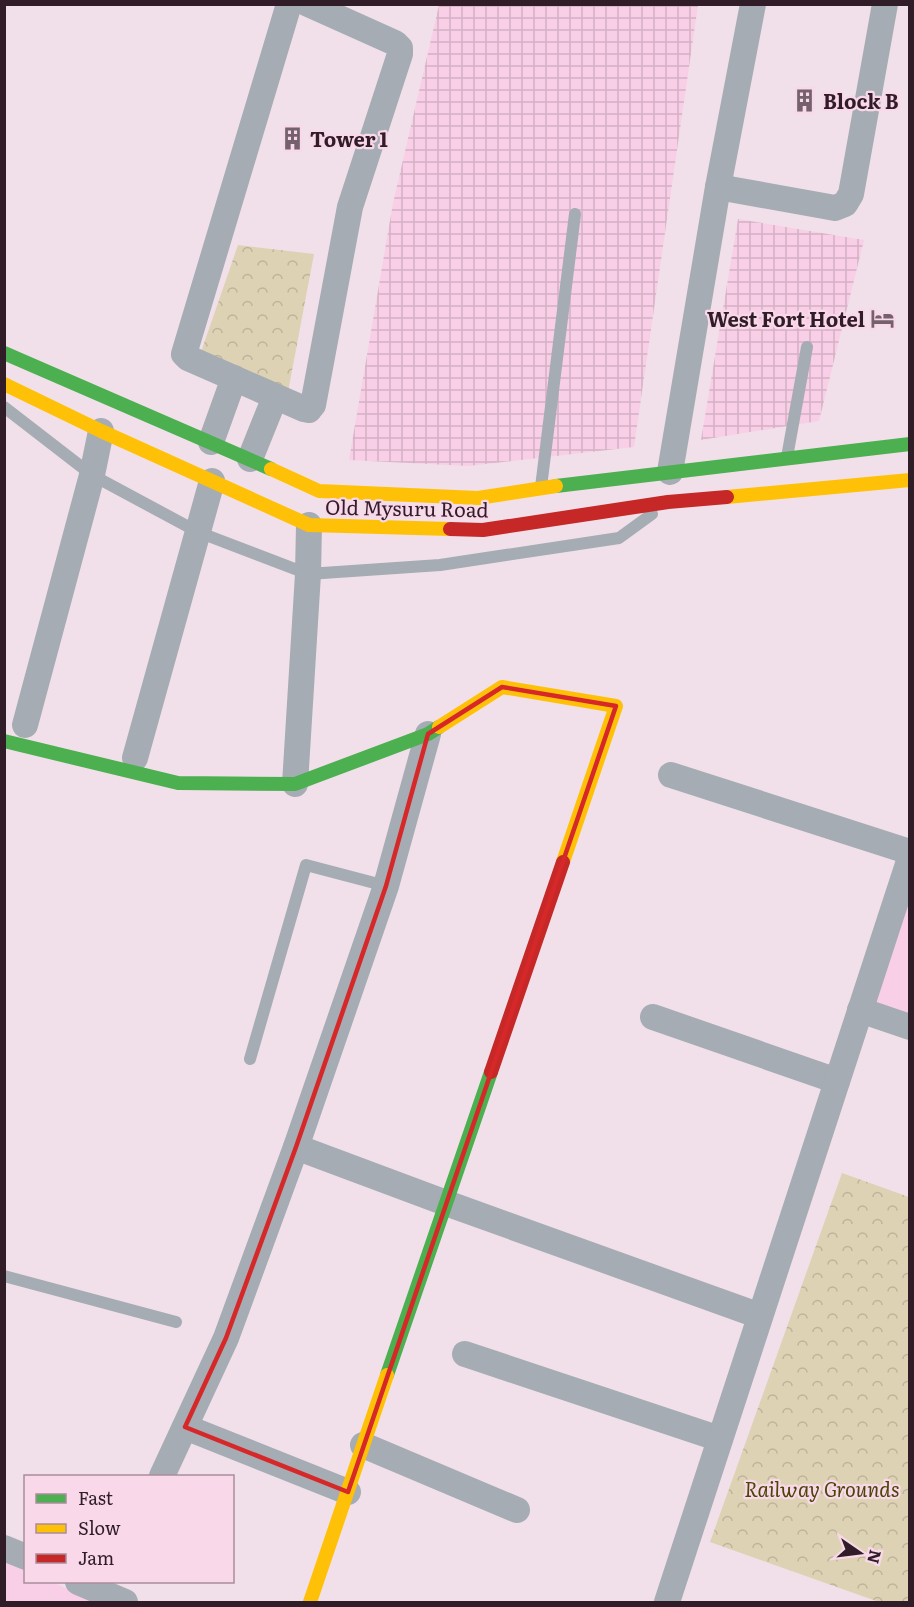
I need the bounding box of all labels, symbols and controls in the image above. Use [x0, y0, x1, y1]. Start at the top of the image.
place label: Block B [823, 85, 899, 115]
building icon: Block B [792, 87, 818, 113]
place label: Tower 1 [310, 123, 388, 153]
building icon: Tower 1 [279, 125, 305, 151]
place label: West Fort Hotel [707, 303, 865, 333]
hotel icon: West Fort Hotel [870, 305, 896, 331]
street label: Old Mysuru Road [325, 491, 489, 523]
park label: Railway Grounds [744, 1473, 900, 1503]
legend [24, 1475, 234, 1583]
text: Fast [78, 1484, 114, 1511]
text: Slow [78, 1514, 121, 1541]
north arrow [830, 1523, 890, 1583]
text: Jam [78, 1544, 114, 1571]
text: N [862, 1547, 889, 1566]

